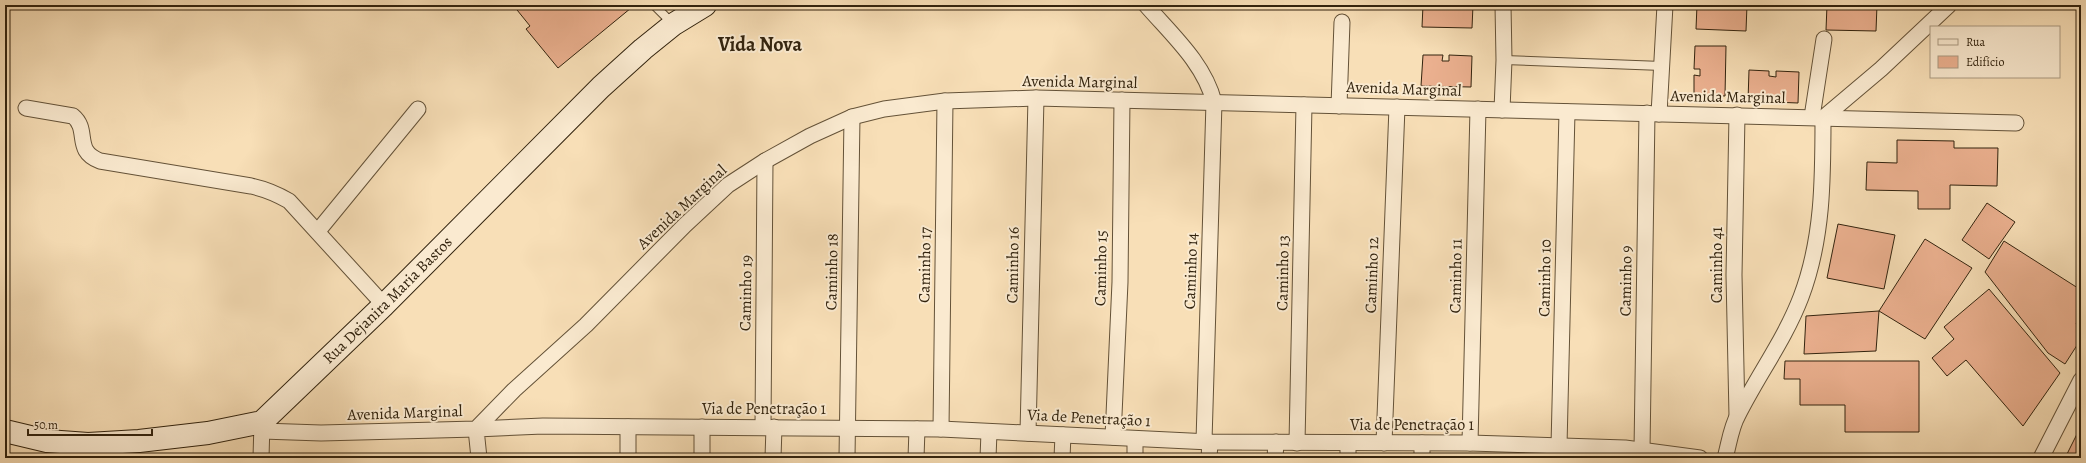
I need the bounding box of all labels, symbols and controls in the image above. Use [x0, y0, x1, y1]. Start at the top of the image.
legend [1930, 26, 2060, 78]
district label: Vida Nova [717, 31, 802, 58]
text: Rua [1966, 34, 1985, 50]
text: Edifício [1966, 54, 2004, 70]
street label: Avenida Marginal [1021, 70, 1138, 94]
street label: Avenida Marginal [1345, 76, 1462, 102]
street label: Avenida Marginal [1669, 85, 1786, 109]
street label: Avenida Marginal [632, 160, 732, 255]
street label: Caminho 41 [1706, 226, 1728, 303]
street label: Caminho 17 [913, 227, 937, 303]
street label: Caminho 16 [1001, 227, 1025, 303]
street label: Caminho 15 [1089, 230, 1113, 306]
street label: Rua Dejanira Maria Bastos [318, 231, 457, 369]
street label: Caminho 14 [1179, 232, 1203, 310]
street label: Caminho 18 [820, 233, 844, 311]
street label: Caminho 13 [1271, 235, 1295, 311]
street label: Caminho 12 [1360, 236, 1384, 314]
street label: Caminho 11 [1444, 238, 1468, 314]
street label: Caminho 10 [1533, 239, 1557, 317]
street label: Caminho 9 [1614, 245, 1638, 317]
street label: Caminho 19 [734, 255, 758, 331]
street label: Via de Penetração 1 [701, 398, 826, 420]
street label: Avenida Marginal [346, 400, 463, 426]
street label: Via de Penetração 1 [1026, 404, 1152, 432]
scale bar [28, 411, 152, 437]
street label: Via de Penetração 1 [1349, 414, 1474, 436]
text: 50 m [34, 417, 58, 433]

